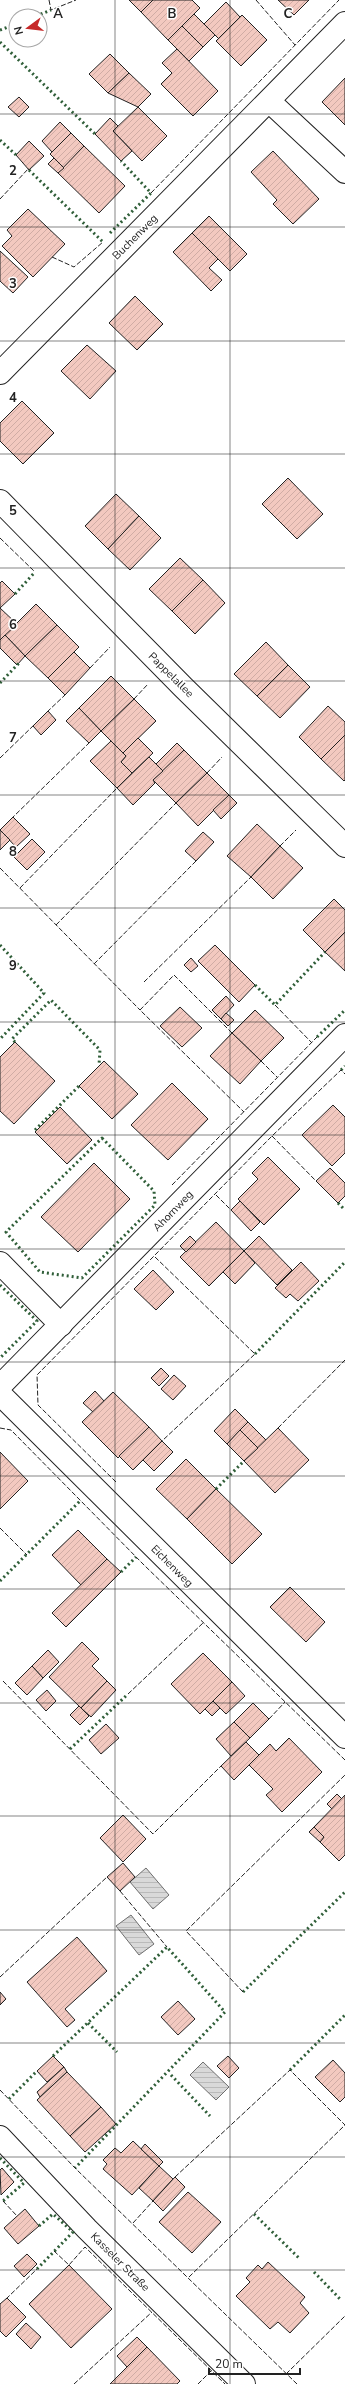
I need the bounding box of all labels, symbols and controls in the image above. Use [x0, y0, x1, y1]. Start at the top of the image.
text: A [53, 5, 63, 23]
text: B [168, 5, 177, 23]
text: C [284, 5, 293, 23]
north arrow [8, 8, 48, 48]
text: N [11, 25, 27, 36]
text: 2 [9, 162, 17, 180]
street label: Buchenweg [109, 211, 161, 263]
text: 3 [9, 275, 17, 293]
text: 4 [9, 389, 17, 407]
text: 5 [9, 502, 17, 520]
text: 6 [9, 616, 17, 634]
street label: Pappelallee [145, 649, 197, 701]
text: 7 [9, 729, 17, 747]
text: 8 [9, 843, 17, 861]
text: 9 [9, 957, 17, 975]
street label: Ahornweg [150, 1187, 196, 1235]
street label: Eichenweg [148, 1542, 196, 1590]
street label: Kasseler Straße [87, 2229, 153, 2295]
scale bar [209, 2350, 300, 2376]
text: 20 m [215, 2356, 243, 2372]

